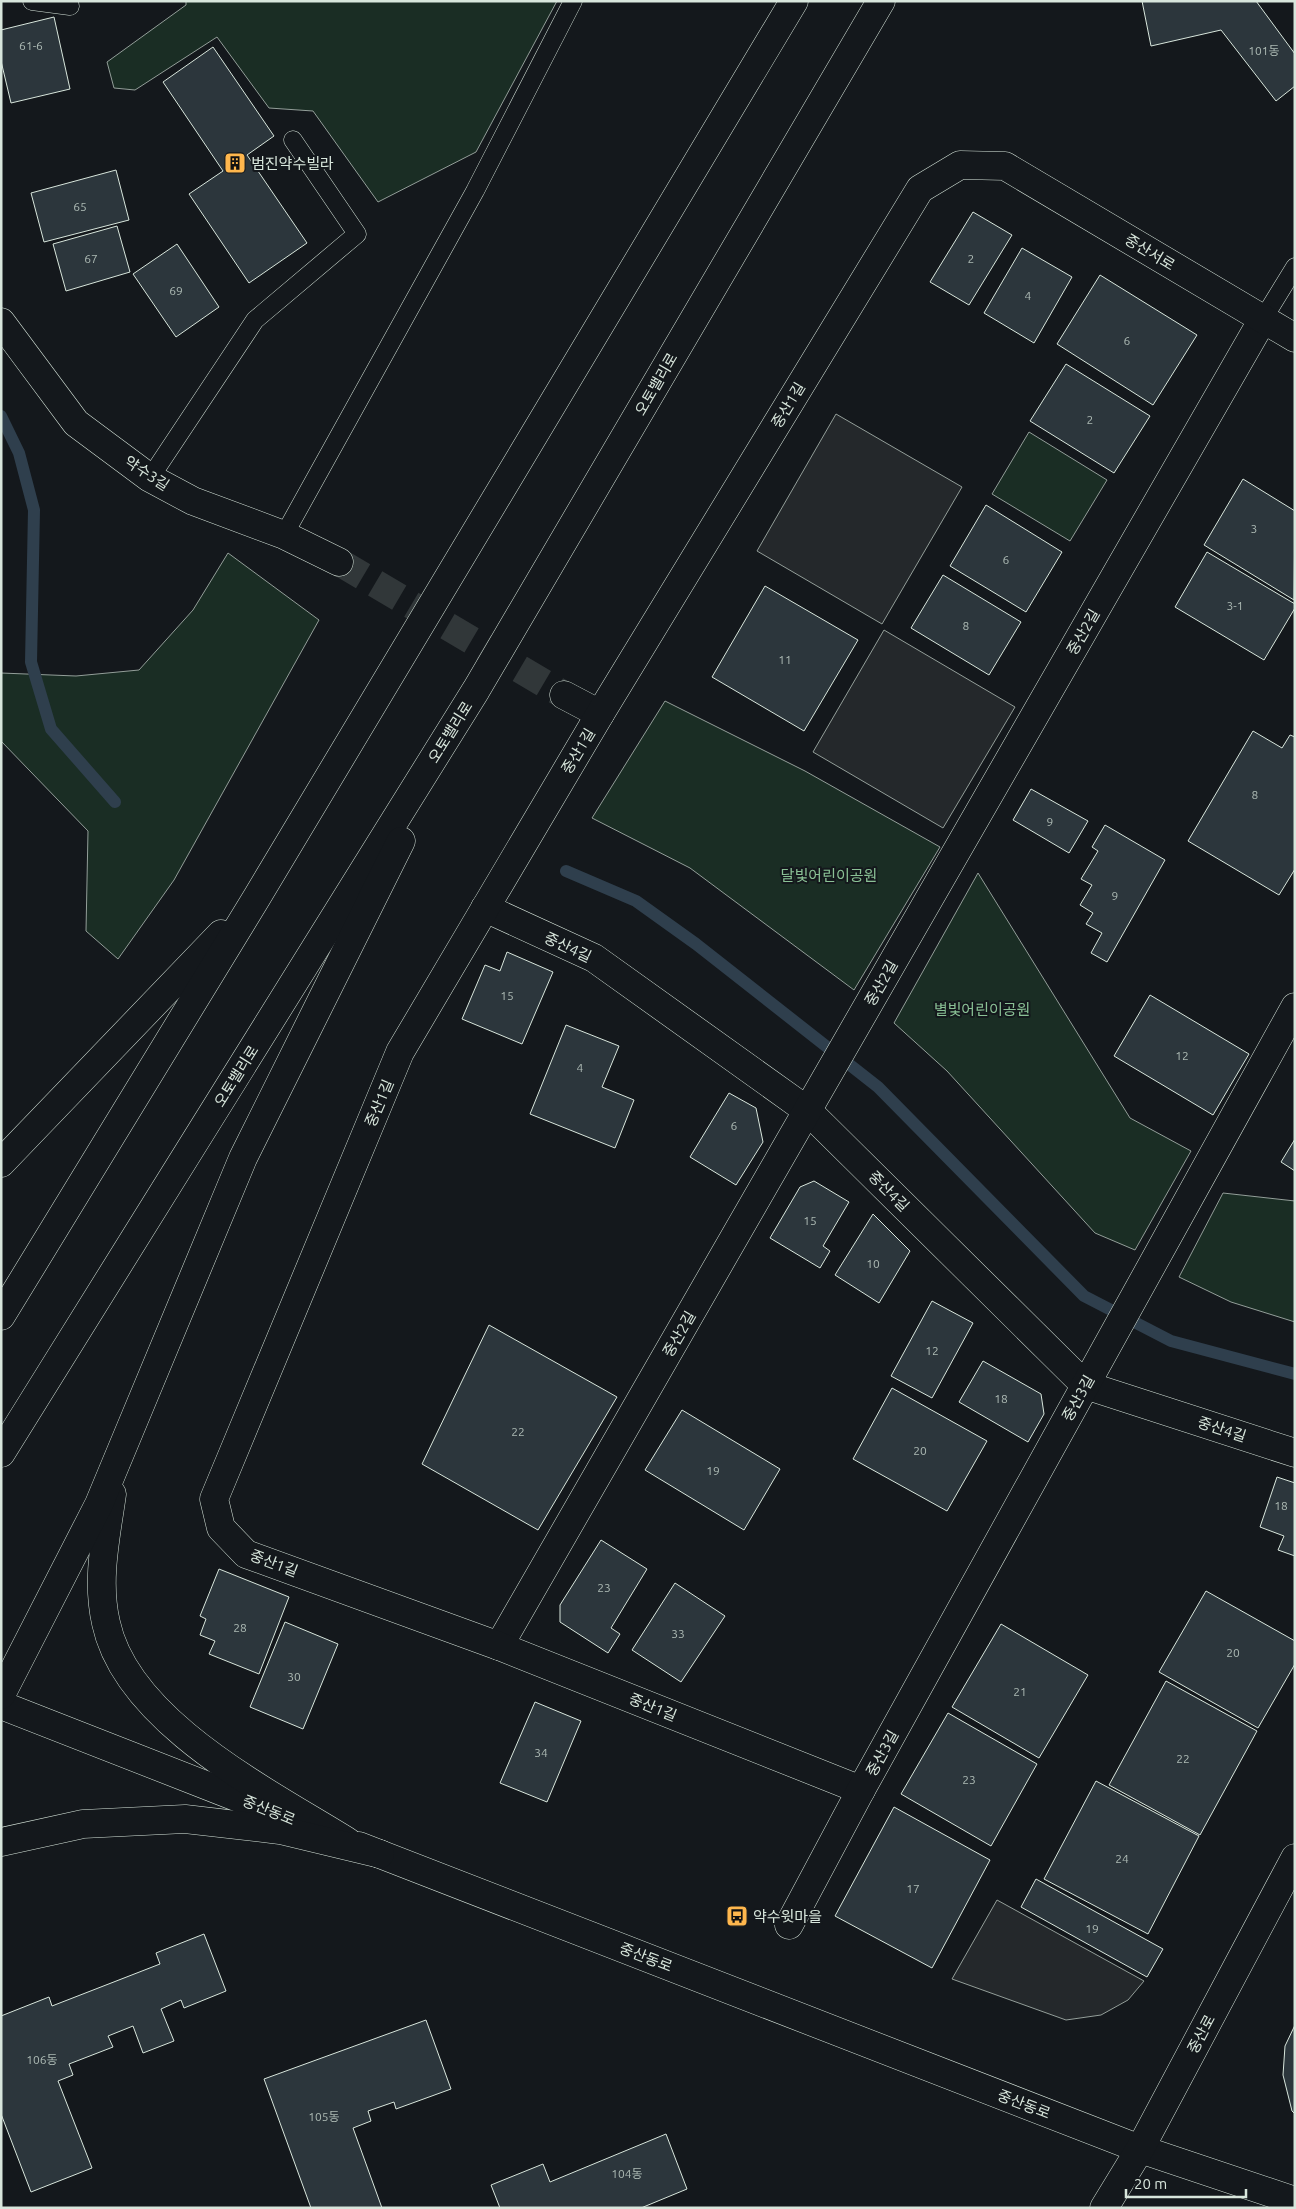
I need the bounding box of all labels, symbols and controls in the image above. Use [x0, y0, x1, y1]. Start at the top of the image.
house number: 61-6 [19, 39, 43, 52]
house number: 101동 [1248, 44, 1280, 57]
building icon: 범진약수빌라 [223, 151, 247, 175]
place label: 범진약수빌라 [251, 155, 334, 172]
house number: 65 [73, 200, 87, 213]
street label: 중산서로 [1122, 230, 1178, 274]
house number: 67 [84, 252, 98, 265]
house number: 2 [968, 252, 974, 265]
house number: 69 [169, 284, 183, 297]
house number: 4 [1025, 289, 1032, 302]
house number: 6 [1124, 334, 1131, 347]
street label: 오토밸리로 [631, 350, 681, 418]
street label: 중산1길 [768, 379, 808, 431]
house number: 2 [1087, 413, 1093, 426]
street label: 약수3길 [121, 452, 173, 494]
house number: 3 [1251, 522, 1257, 535]
house number: 6 [1003, 553, 1010, 566]
house number: 3-1 [1226, 599, 1244, 612]
street label: 중산2길 [1063, 606, 1103, 658]
house number: 8 [963, 619, 970, 632]
house number: 11 [778, 653, 792, 666]
street label: 오토밸리로 [425, 698, 475, 766]
street label: 중산1길 [558, 725, 598, 777]
house number: 8 [1252, 788, 1259, 801]
house number: 9 [1047, 815, 1053, 828]
park label: 달빛어린이공원 [781, 867, 877, 884]
house number: 9 [1112, 889, 1118, 902]
street label: 중산4길 [542, 929, 594, 965]
street label: 중산2길 [861, 957, 901, 1009]
house number: 15 [500, 989, 514, 1002]
park label: 별빛어린이공원 [934, 1001, 1030, 1018]
street label: 오토밸리로 [211, 1042, 261, 1110]
house number: 12 [1175, 1049, 1189, 1062]
house number: 4 [577, 1061, 584, 1074]
street label: 중산1길 [361, 1077, 397, 1129]
house number: 6 [731, 1119, 738, 1132]
street label: 중산4길 [865, 1167, 913, 1215]
house number: 15 [803, 1214, 817, 1227]
house number: 10 [866, 1257, 880, 1270]
street label: 중산2길 [659, 1308, 699, 1360]
house number: 12 [925, 1344, 939, 1357]
street label: 중산3길 [1058, 1372, 1098, 1424]
house number: 18 [994, 1392, 1008, 1405]
street label: 중산4길 [1196, 1413, 1248, 1445]
house number: 22 [511, 1425, 525, 1438]
house number: 20 [913, 1444, 927, 1457]
house number: 19 [706, 1464, 720, 1477]
house number: 18 [1274, 1499, 1288, 1512]
street label: 중산1길 [248, 1546, 300, 1580]
house number: 23 [597, 1581, 611, 1594]
house number: 28 [233, 1621, 247, 1634]
house number: 33 [671, 1627, 685, 1640]
house number: 20 [1226, 1646, 1240, 1659]
house number: 30 [287, 1670, 301, 1683]
house number: 21 [1013, 1685, 1027, 1698]
street label: 중산1길 [627, 1690, 679, 1724]
street label: 중산3길 [862, 1727, 902, 1779]
house number: 34 [534, 1746, 548, 1759]
house number: 22 [1176, 1752, 1190, 1765]
house number: 23 [962, 1773, 976, 1786]
street label: 중산동로 [240, 1792, 298, 1828]
house number: 24 [1115, 1852, 1129, 1865]
house number: 17 [906, 1882, 920, 1895]
bus stop icon: 약수윗마을 [725, 1904, 749, 1928]
place label: 약수윗마을 [753, 1908, 822, 1925]
house number: 19 [1085, 1922, 1099, 1935]
street label: 중산동로 [617, 1939, 675, 1975]
street label: 중산로 [1184, 2012, 1218, 2056]
house number: 106동 [26, 2053, 58, 2066]
street label: 중산동로 [995, 2086, 1053, 2122]
house number: 105동 [308, 2110, 340, 2123]
scale bar [1126, 2166, 1246, 2198]
house number: 104동 [611, 2167, 643, 2180]
text: 20 m [1134, 2175, 1167, 2192]

